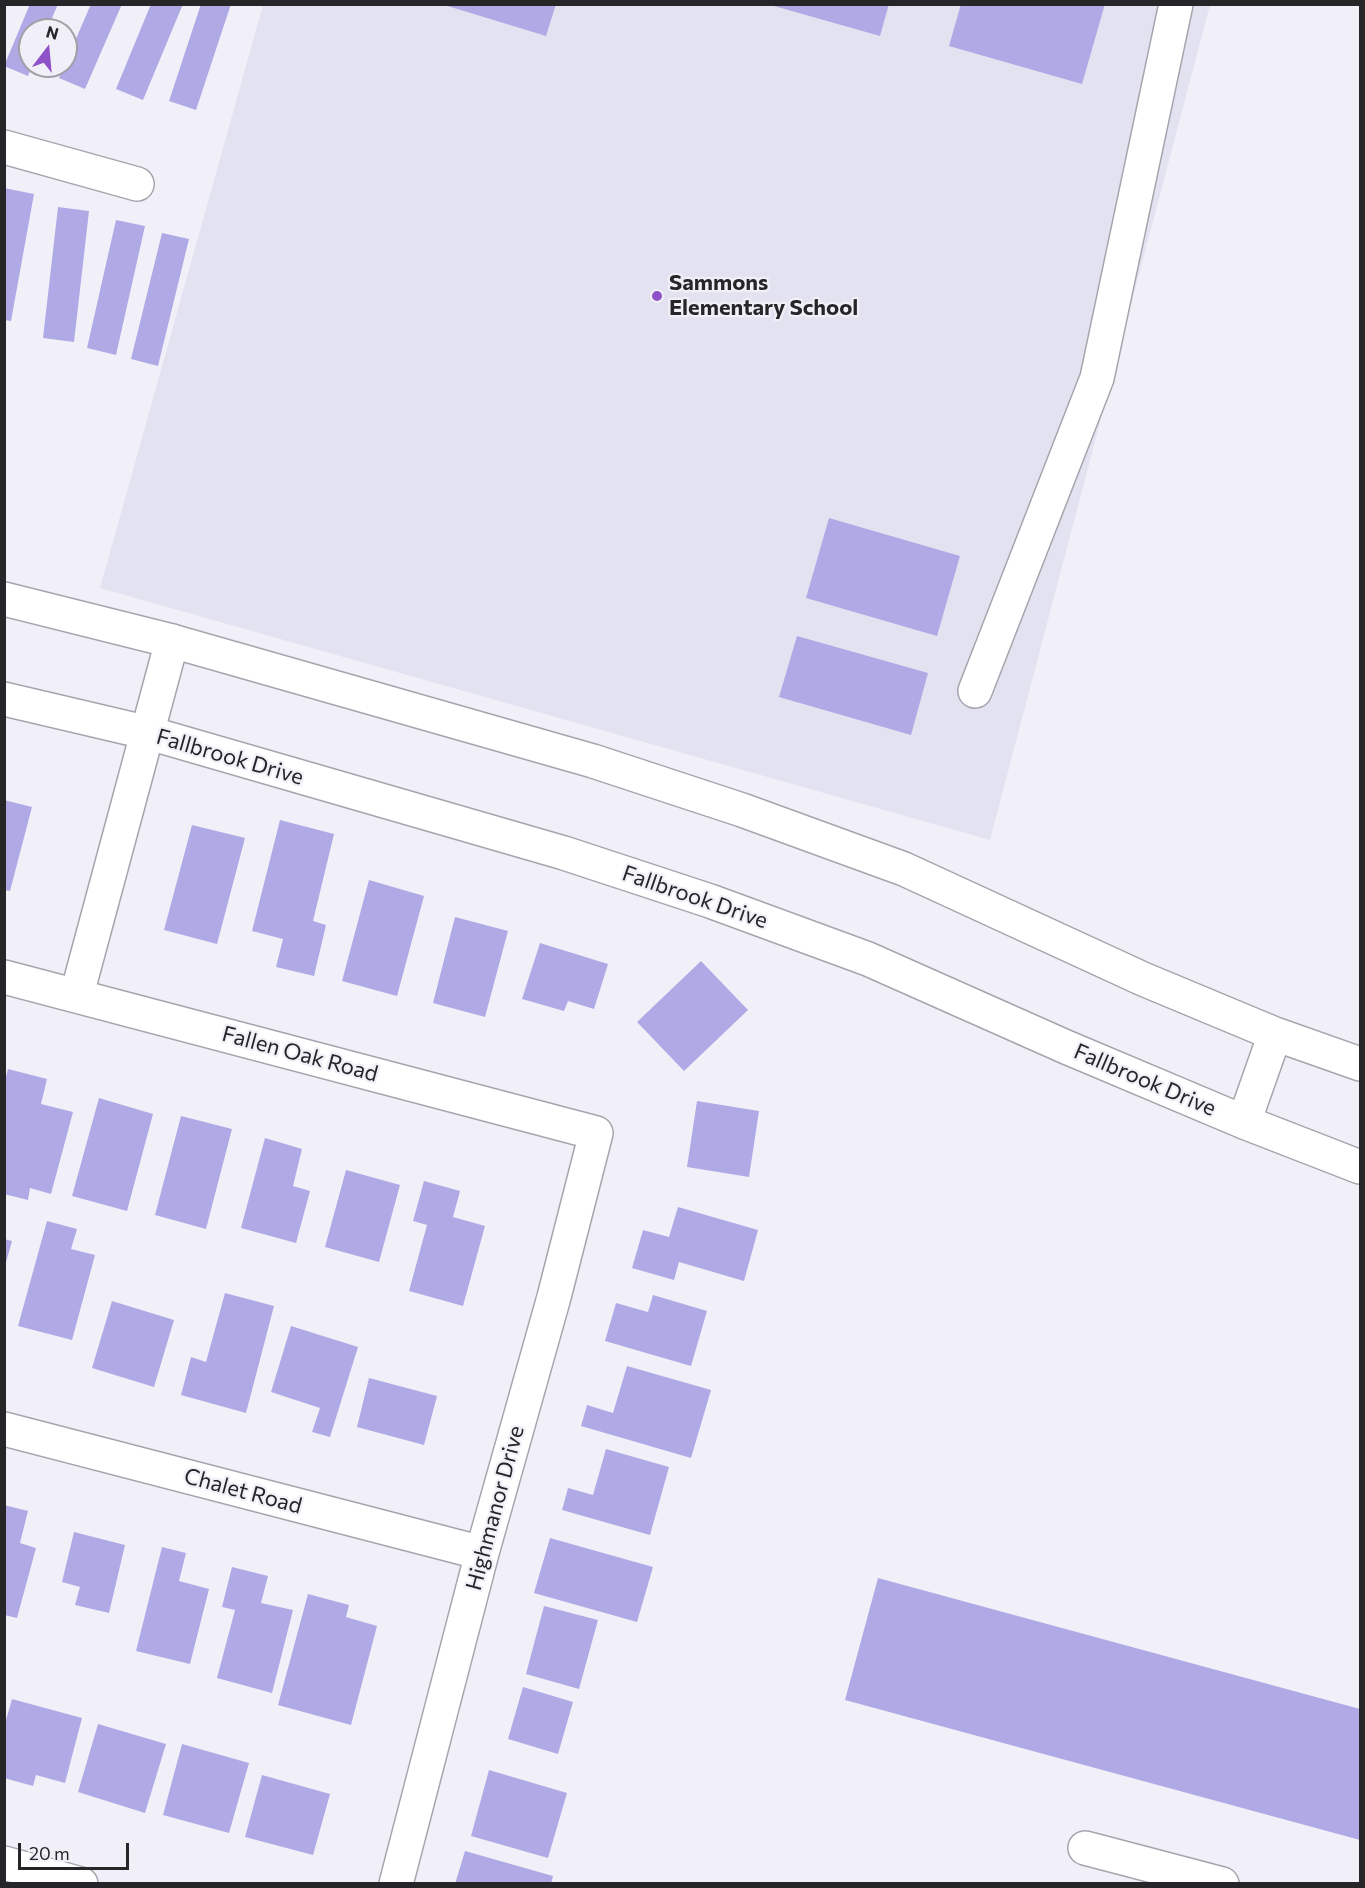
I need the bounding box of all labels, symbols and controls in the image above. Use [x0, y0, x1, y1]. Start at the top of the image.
north arrow [18, 18, 78, 78]
text: N [44, 21, 61, 43]
place label: Sammons Elementary School [669, 270, 858, 322]
marker: Sammons Elementary School [650, 289, 664, 303]
street label: Fallbrook Drive [153, 723, 307, 791]
street label: Fallbrook Drive [619, 860, 771, 934]
street label: Fallen Oak Road [219, 1021, 381, 1087]
street label: Fallbrook Drive [1070, 1038, 1220, 1122]
street label: Highmanor Drive [460, 1423, 530, 1593]
street label: Chalet Road [181, 1463, 305, 1519]
scale bar [21, 1831, 132, 1869]
text: 20 m [29, 1842, 70, 1864]

